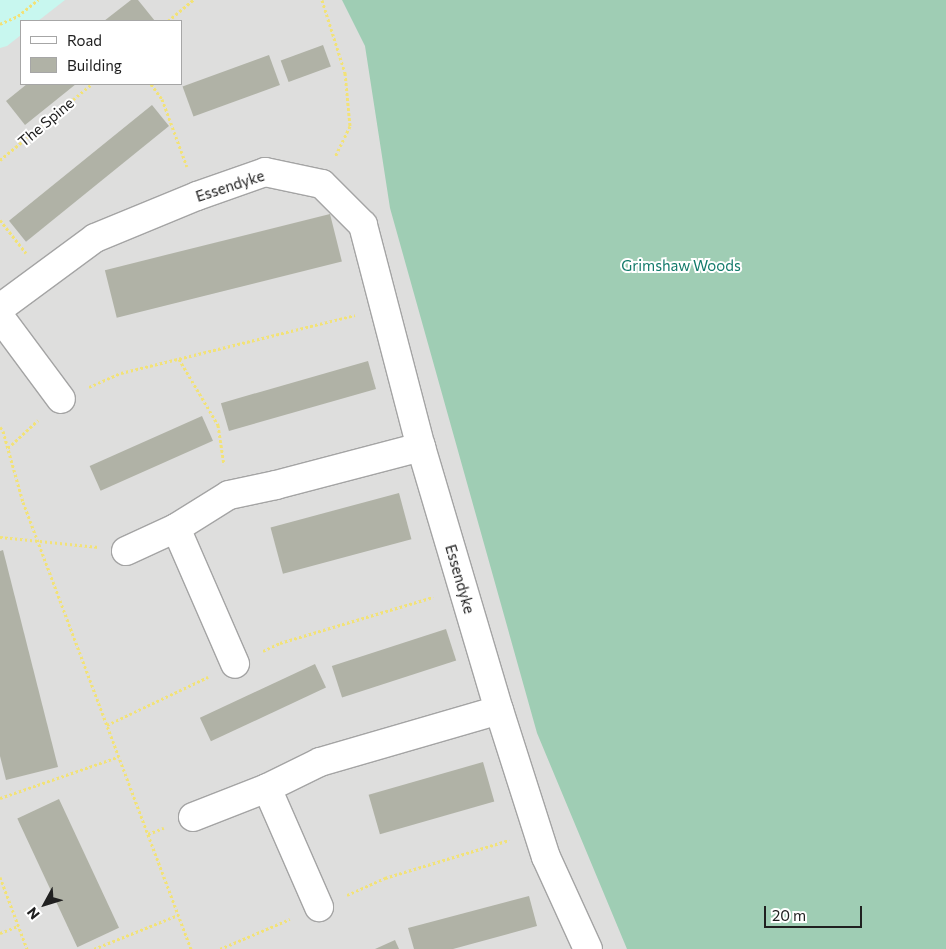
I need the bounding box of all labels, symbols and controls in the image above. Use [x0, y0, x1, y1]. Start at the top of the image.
legend [20, 20, 182, 85]
text: Road [67, 31, 102, 49]
text: Building [67, 56, 122, 74]
street label: The Spine [15, 94, 77, 150]
street label: Essendyke [193, 166, 267, 206]
park label: Grimshaw Woods [621, 257, 741, 275]
street label: Essendyke [442, 542, 478, 616]
north arrow [20, 879, 70, 929]
scale bar [766, 896, 864, 928]
text: N [23, 904, 43, 923]
text: 20 m [772, 906, 806, 924]

